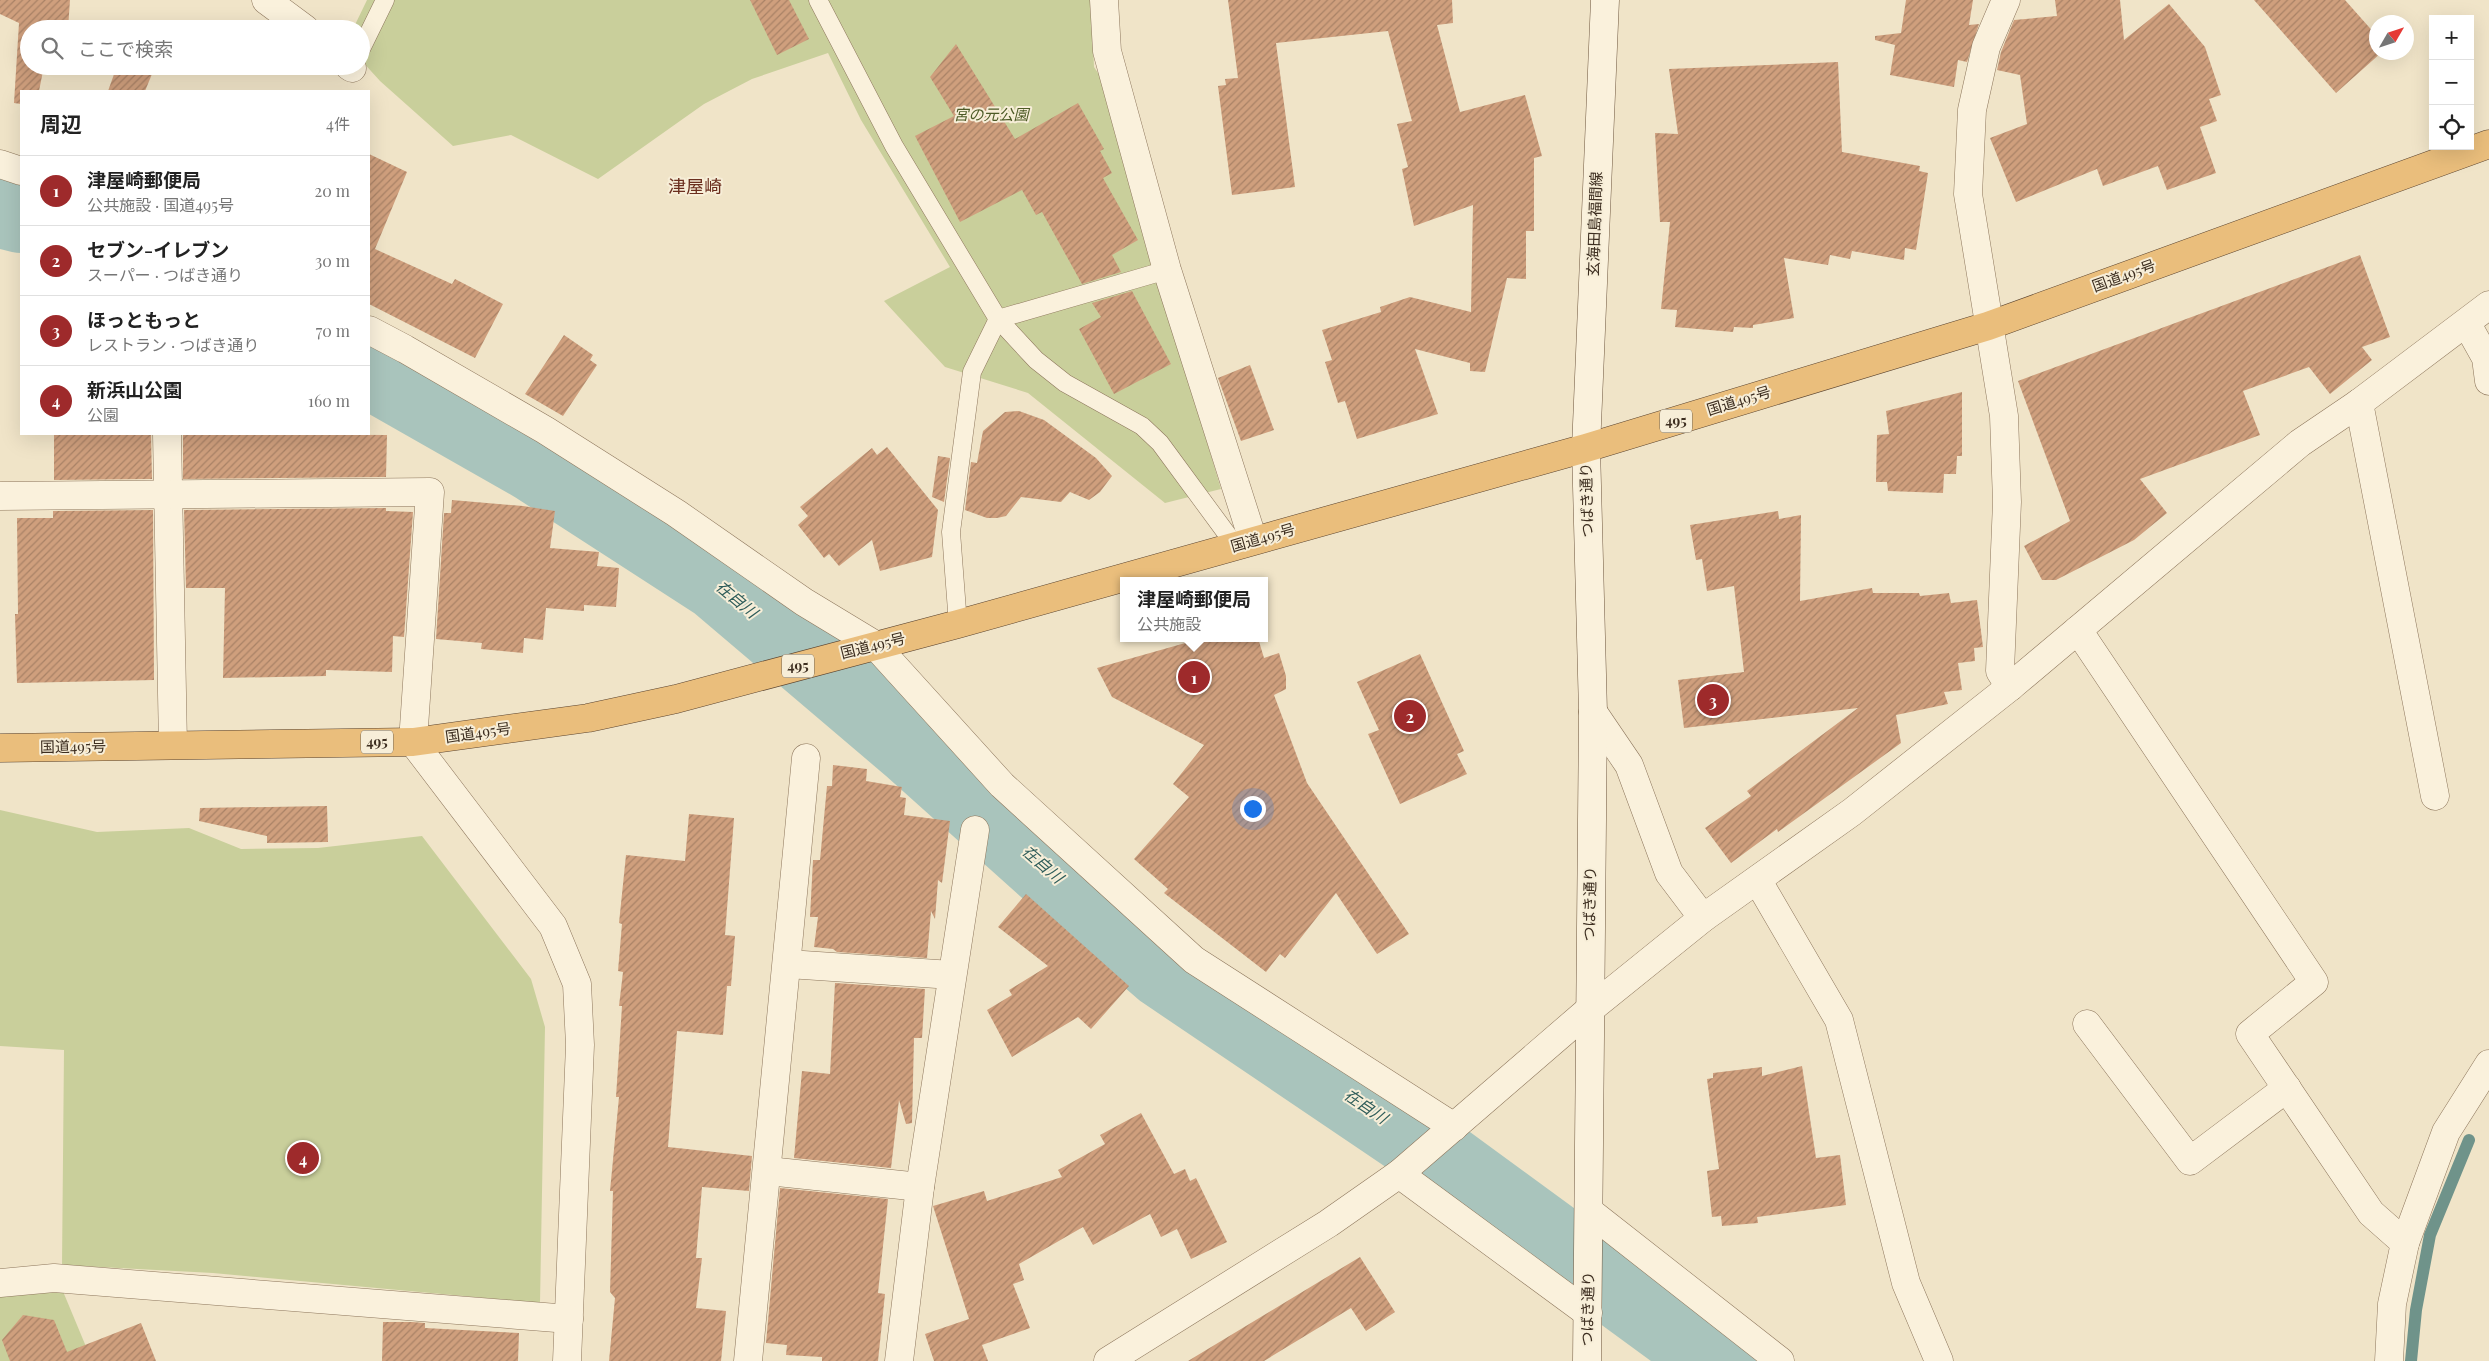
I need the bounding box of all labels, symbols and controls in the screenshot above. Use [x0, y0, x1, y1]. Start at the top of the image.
north arrow [2369, 15, 2414, 60]
map controls [2429, 15, 2474, 150]
button: + [2429, 15, 2474, 60]
search box [20, 20, 370, 75]
icon: search [38, 34, 66, 62]
text: ここで検索 [78, 35, 173, 61]
button: − [2429, 60, 2474, 105]
park label: 宮の元公園 [953, 104, 1030, 124]
button: locate [2429, 105, 2474, 150]
text: 周辺 [40, 109, 82, 137]
text: 4件 [326, 113, 350, 134]
text: 津屋崎郵便局 [87, 166, 201, 192]
street label: 玄海田島福間線 [1582, 171, 1606, 277]
district label: 津屋崎 [668, 174, 722, 198]
text: 1 [53, 180, 59, 201]
text: 20 m [315, 180, 350, 201]
text: 公共施設 · 国道495号 [87, 194, 234, 215]
text: セブン-イレブン [87, 236, 229, 262]
text: 2 [52, 250, 60, 271]
text: 30 m [315, 250, 350, 271]
street label: 国道495号 [2089, 254, 2158, 296]
text: スーパー · つばき通り [87, 264, 243, 285]
text: ほっともっと [87, 306, 201, 332]
text: 3 [52, 320, 60, 341]
text: 70 m [316, 320, 350, 341]
text: レストラン · つばき通り [87, 334, 259, 355]
text: 新浜山公園 [87, 376, 182, 402]
street label: 国道495号 [1704, 381, 1773, 419]
text: 4 [52, 390, 60, 411]
text: 160 m [308, 390, 350, 411]
text: 公園 [87, 404, 119, 425]
road number: 495 [1660, 410, 1692, 432]
street label: つばき通り [1575, 462, 1597, 538]
street label: 国道495号 [1228, 518, 1297, 556]
water label: 在自川 [712, 575, 764, 623]
popup [1120, 577, 1268, 642]
text: 津屋崎郵便局 [1137, 585, 1251, 611]
text: 公共施設 [1137, 613, 1201, 634]
street label: 国道495号 [838, 627, 907, 663]
road number: 495 [782, 654, 814, 678]
pin: 1 [1178, 658, 1210, 696]
pin: 3 [1697, 681, 1729, 719]
pin: 2 [1394, 697, 1426, 735]
street label: 国道495号 [444, 717, 512, 747]
road number: 495 [361, 730, 393, 754]
street label: 国道495号 [40, 735, 106, 757]
your location [1240, 796, 1266, 822]
water label: 在自川 [1018, 840, 1070, 889]
street label: つばき通り [1578, 866, 1600, 942]
water label: 在自川 [1341, 1083, 1394, 1129]
pin: 4 [287, 1139, 319, 1177]
street label: つばき通り [1576, 1271, 1598, 1347]

